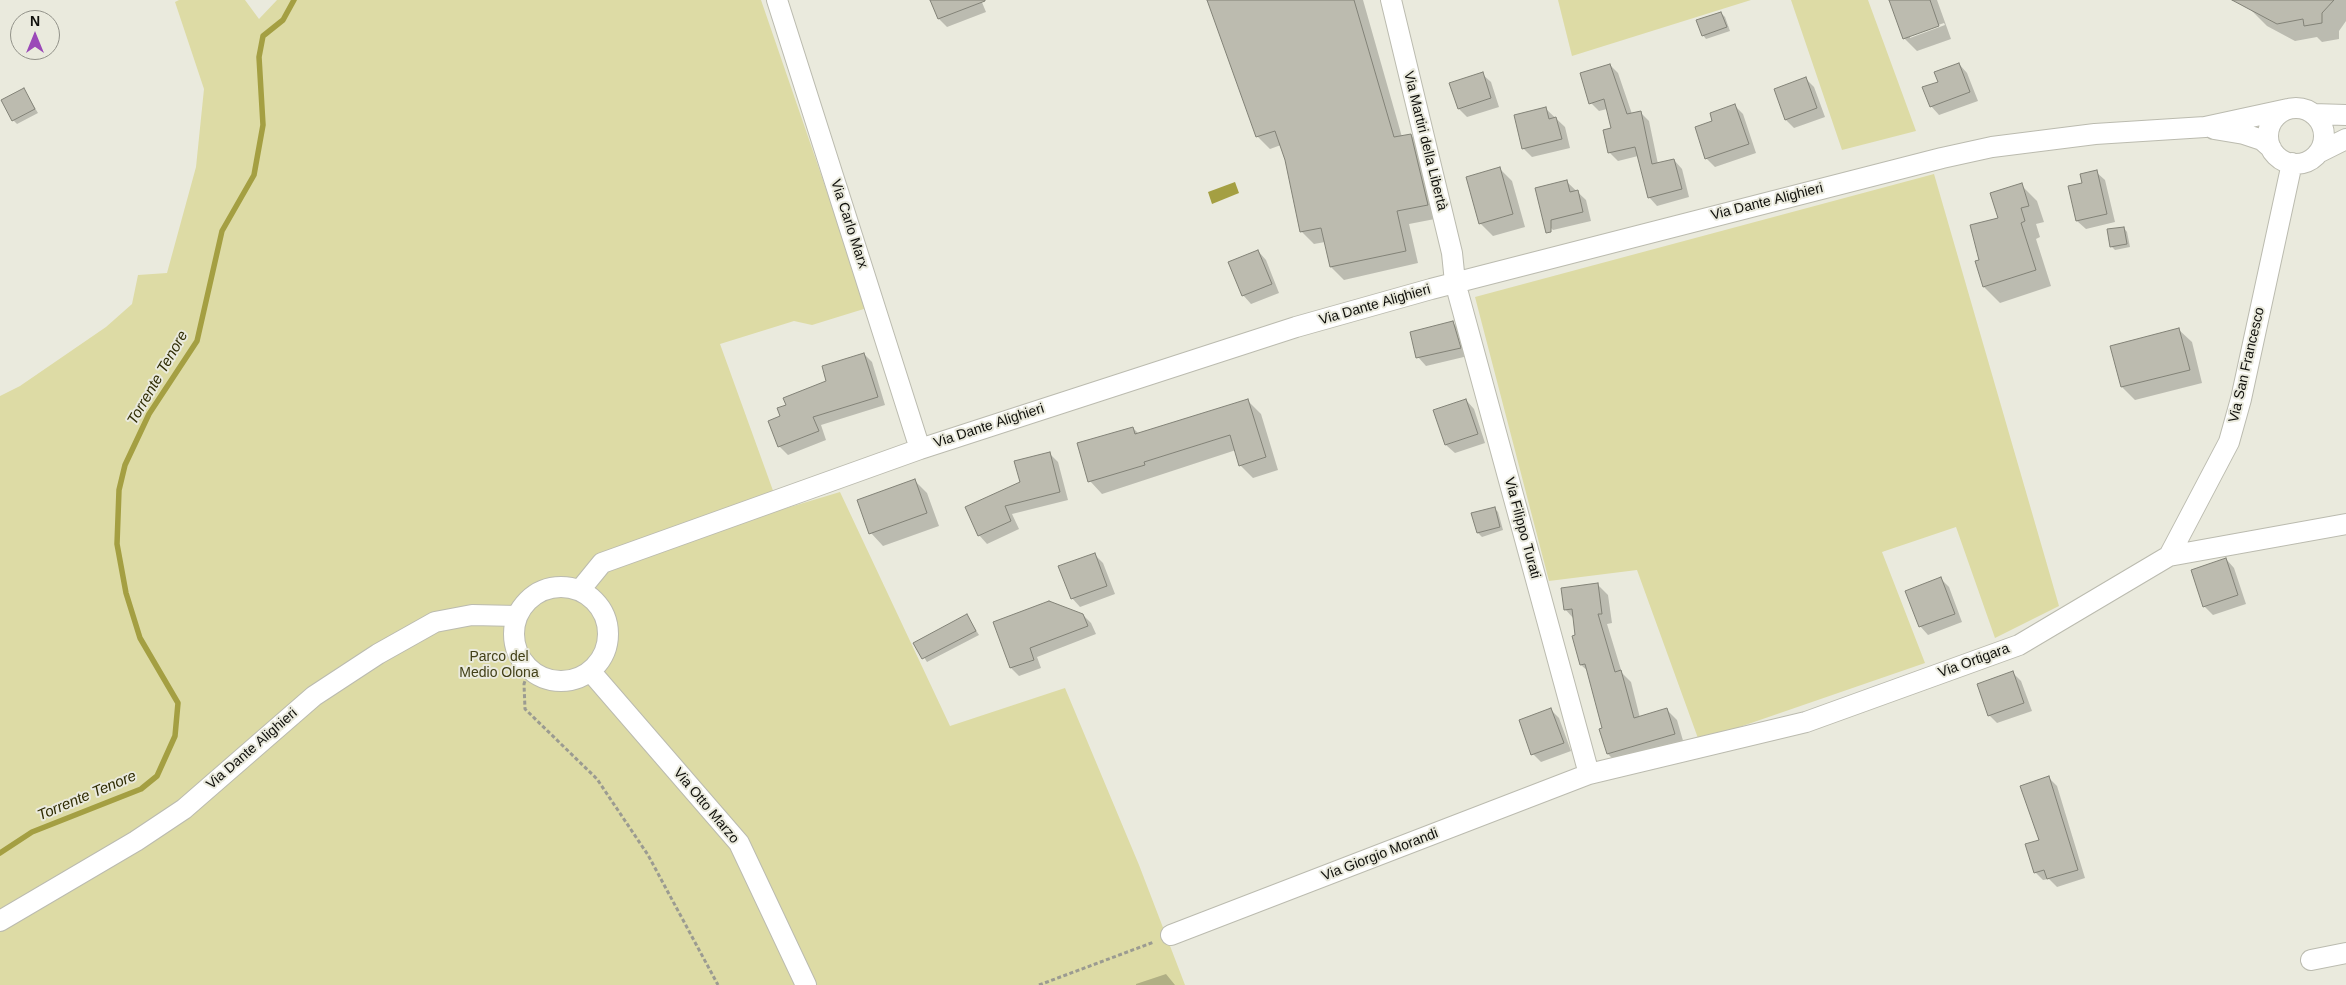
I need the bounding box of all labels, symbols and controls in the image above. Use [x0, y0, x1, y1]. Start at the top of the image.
north arrow [10, 10, 60, 60]
text: N [30, 13, 40, 29]
street label: Via Martiri della Libertà [1400, 70, 1450, 212]
street label: Via Carlo Marx [827, 178, 871, 270]
street label: Via Dante Alighieri [1709, 180, 1825, 224]
street label: Via Dante Alighieri [1317, 281, 1433, 329]
street label: Via San Francesco [2226, 306, 2268, 424]
water label: Torrente Tenore [124, 328, 192, 428]
street label: Via Dante Alighieri [932, 400, 1046, 452]
street label: Via Filippo Turati [1500, 475, 1544, 581]
street label: Via Ortigara [1936, 640, 2012, 682]
park label: Parco del Medio Olona [459, 649, 539, 682]
street label: Via Dante Alighieri [203, 705, 301, 793]
street label: Via Otto Marzo [670, 765, 742, 847]
water label: Torrente Tenore [35, 767, 139, 825]
street label: Via Giorgio Morandi [1319, 825, 1441, 885]

